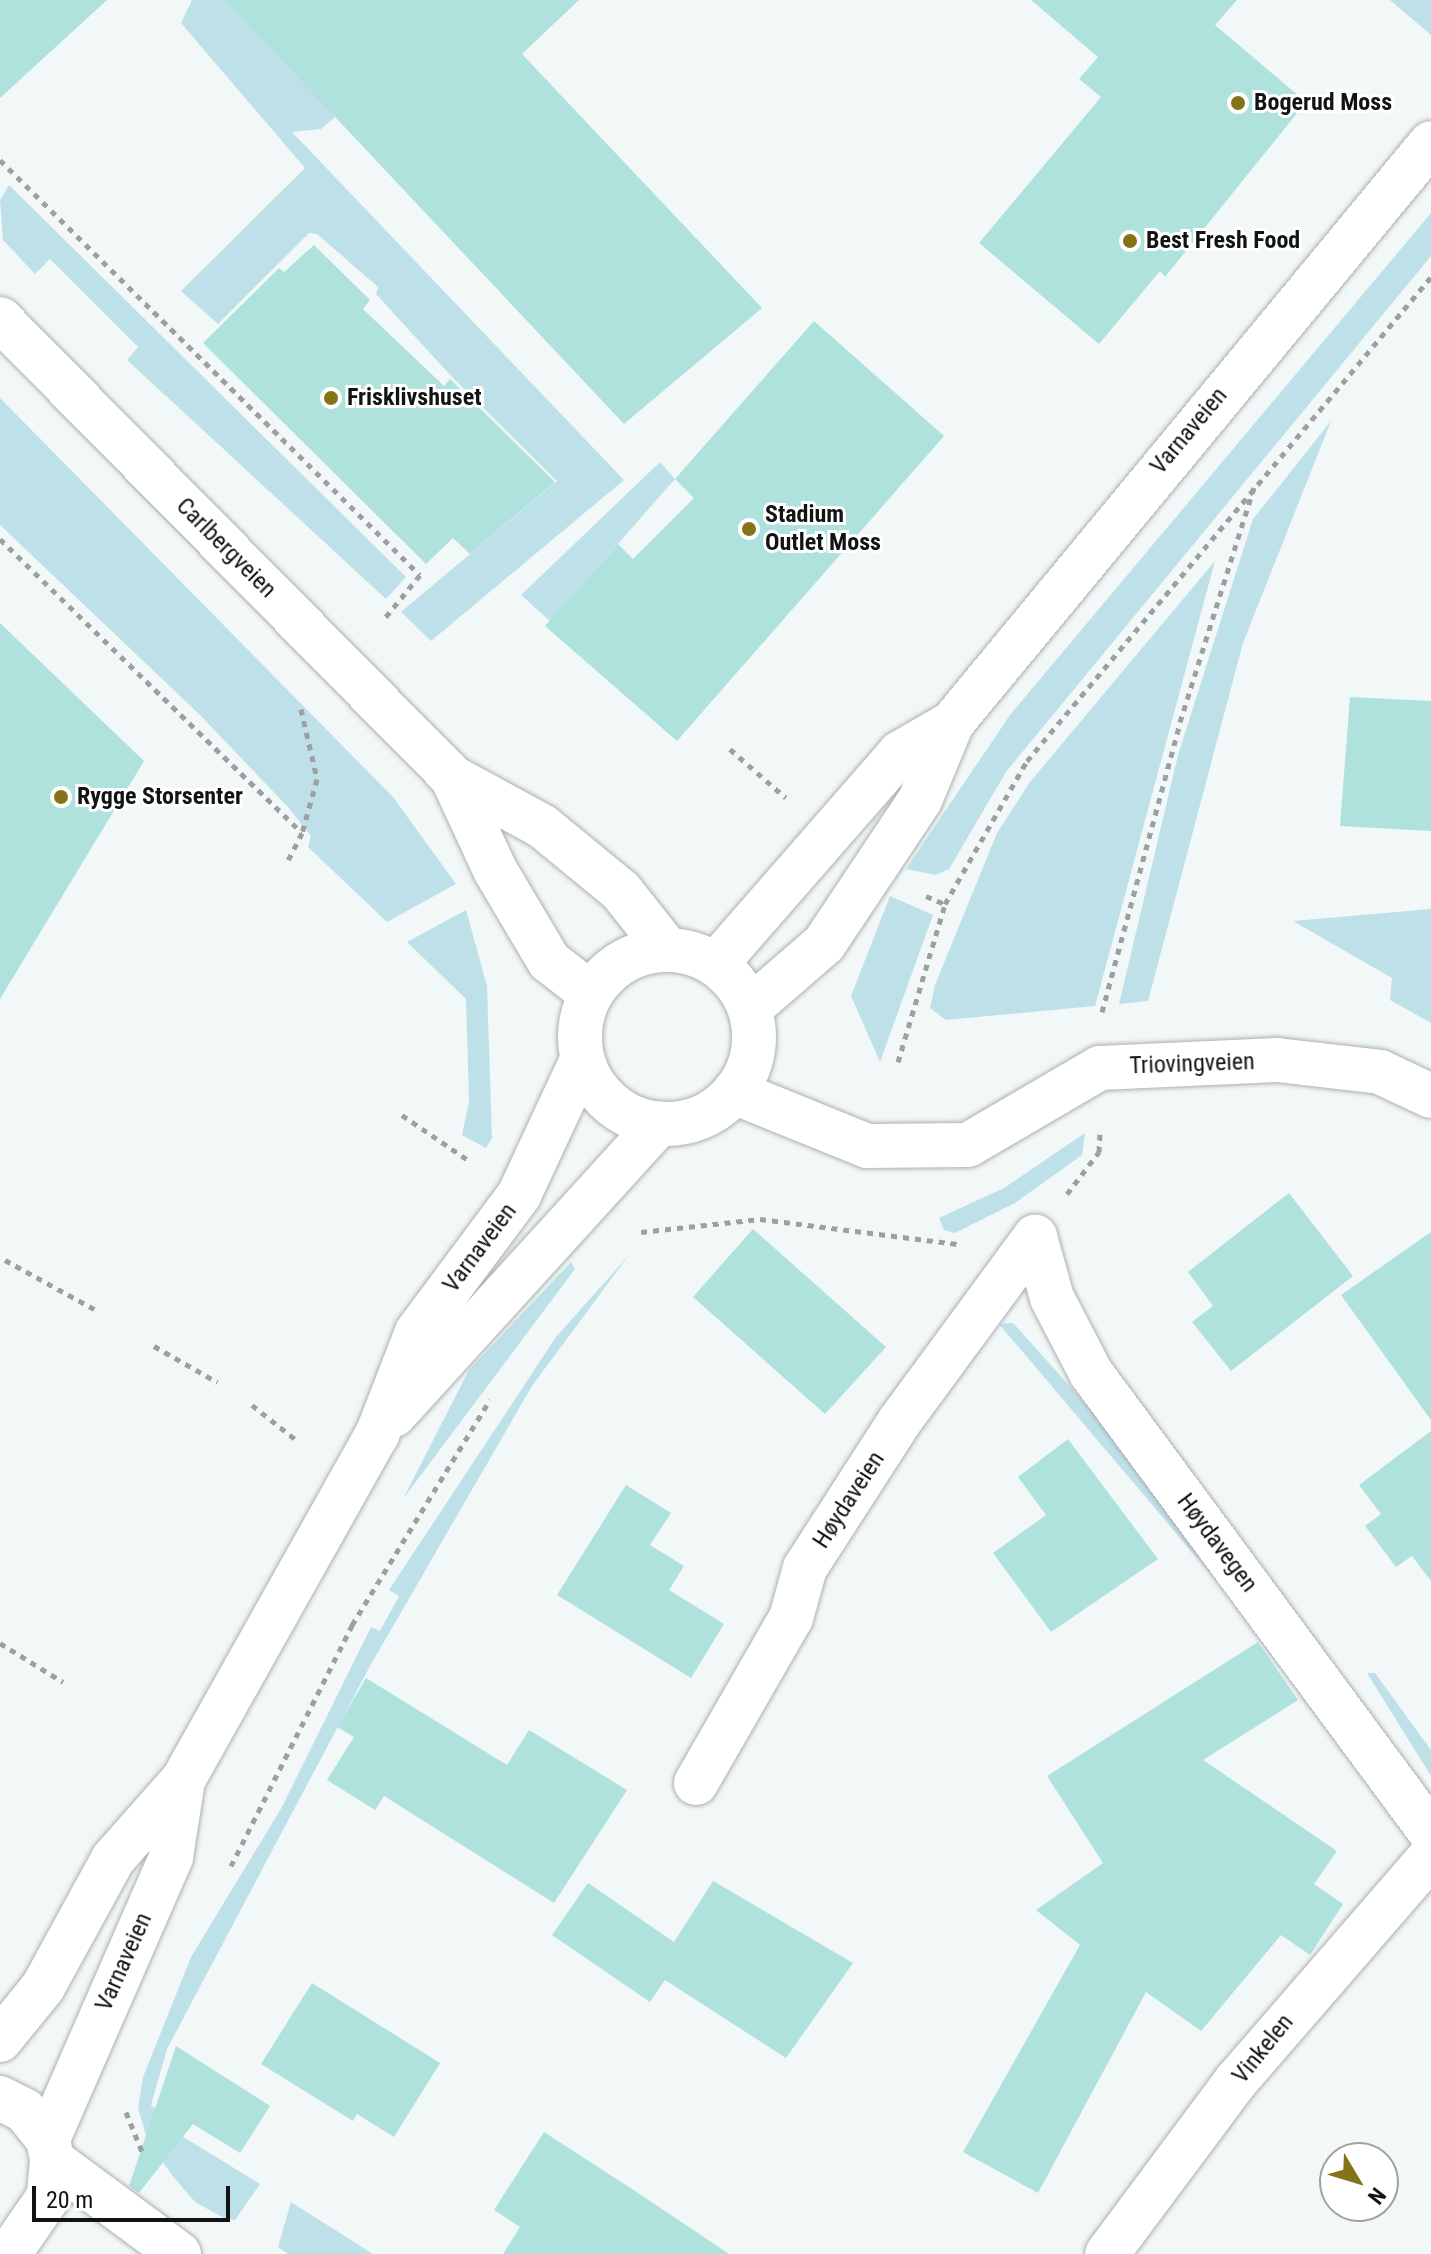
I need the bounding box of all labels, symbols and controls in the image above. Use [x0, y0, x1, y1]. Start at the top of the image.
place label: Bogerud Moss [1254, 89, 1392, 117]
marker: Bogerud Moss [1229, 94, 1247, 112]
place label: Best Fresh Food [1146, 227, 1300, 255]
marker: Best Fresh Food [1121, 232, 1139, 250]
street label: Varnaveien [1144, 382, 1234, 480]
place label: Frisklivshuset [347, 384, 482, 412]
marker: Frisklivshuset [322, 389, 340, 407]
street label: Carlbergveien [170, 492, 282, 604]
place label: Stadium Outlet Moss [765, 501, 881, 557]
marker: Stadium Outlet Moss [740, 520, 758, 538]
place label: Rygge Storsenter [77, 783, 243, 811]
marker: Rygge Storsenter [52, 788, 70, 806]
street label: Triovingveien [1129, 1047, 1255, 1081]
street label: Varnaveien [437, 1198, 523, 1298]
street label: Høydaveien [807, 1446, 891, 1554]
street label: Høydavegen [1171, 1488, 1263, 1598]
street label: Varnaveien [90, 1908, 158, 2016]
street label: Vinkelen [1226, 2009, 1300, 2089]
north arrow [1319, 2142, 1399, 2222]
scale bar [36, 2170, 234, 2220]
text: N [1363, 2183, 1391, 2209]
text: 20 m [46, 2186, 93, 2214]

